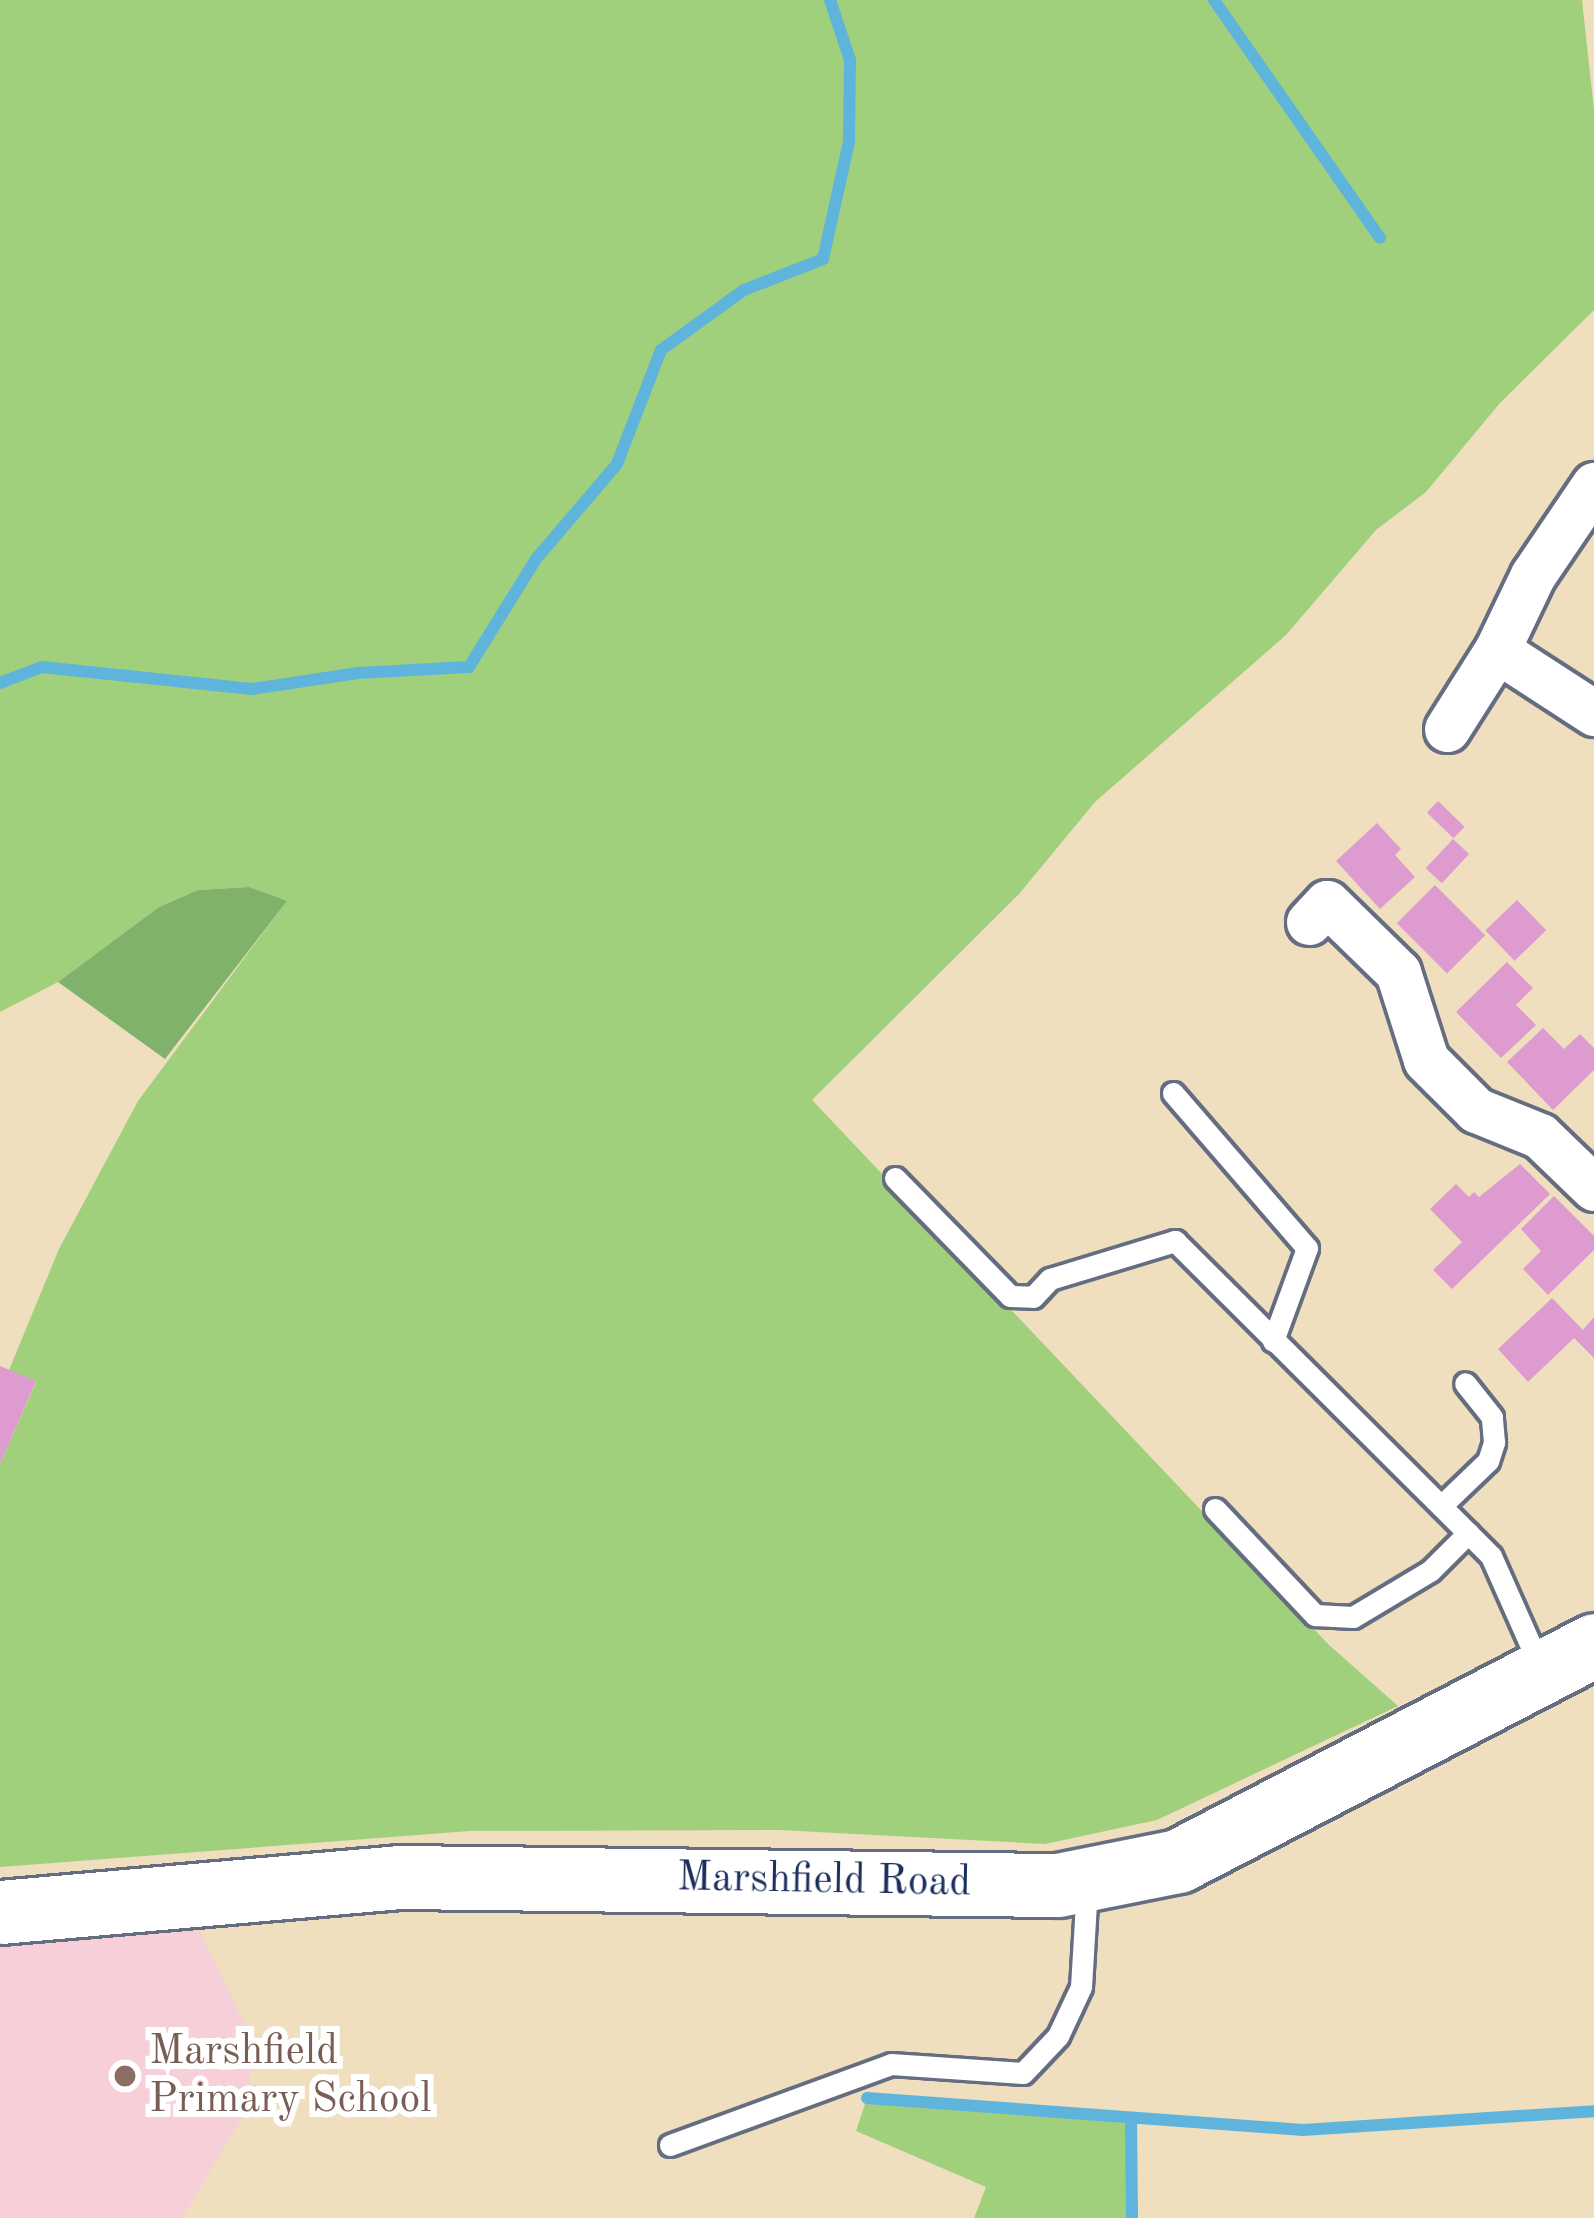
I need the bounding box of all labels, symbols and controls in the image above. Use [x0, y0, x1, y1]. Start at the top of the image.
street label: Marshfield Road [676, 1853, 972, 1909]
place label: Marshfield Primary School [149, 2027, 432, 2126]
marker: Marshfield Primary School [112, 2063, 138, 2089]

